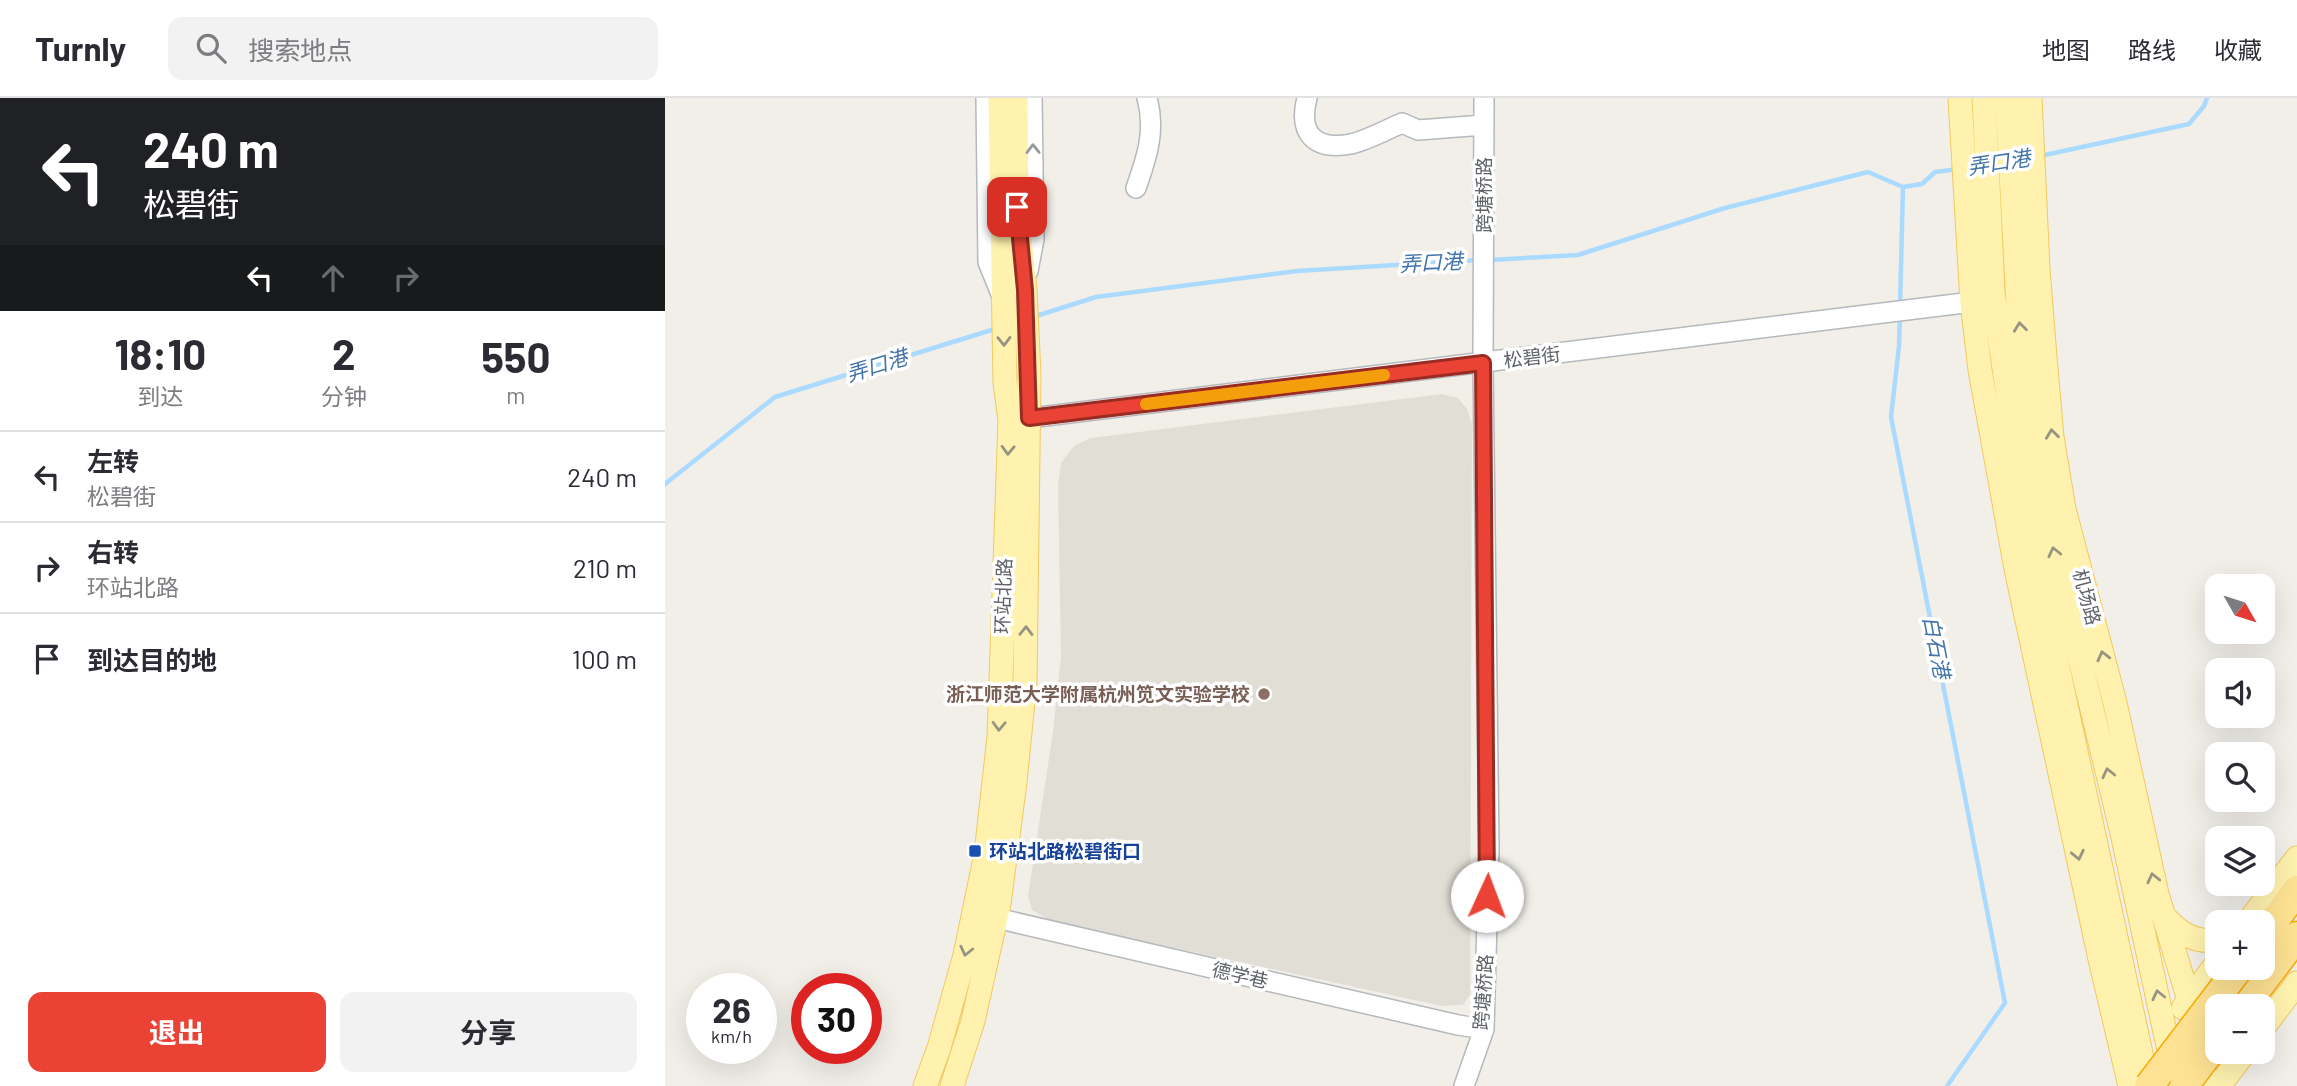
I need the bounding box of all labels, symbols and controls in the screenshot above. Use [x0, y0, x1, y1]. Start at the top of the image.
search box [168, 17, 658, 80]
text: Turnly [35, 28, 126, 68]
icon: search [192, 29, 230, 67]
text: 搜索地点 [248, 34, 352, 65]
text: 地图 [2042, 35, 2090, 64]
text: 路线 [2128, 35, 2176, 64]
text: 收藏 [2214, 35, 2262, 64]
text: 240 m [143, 119, 279, 178]
icon: left [28, 126, 119, 217]
one-way arrow [1025, 143, 1040, 154]
water label: 弄口港 [1966, 144, 2035, 179]
street label: 跨塘桥路 [1472, 157, 1495, 233]
pin [987, 177, 1047, 237]
text: 松碧街 [143, 184, 239, 222]
icon: arrive [998, 188, 1036, 226]
water label: 弄口港 [1399, 247, 1466, 276]
icon: left [241, 259, 279, 297]
icon: ahead [314, 259, 352, 297]
icon: right [387, 259, 425, 297]
one-way arrow [2013, 321, 2028, 333]
text: 18:10 [115, 328, 206, 378]
text: 2 [332, 328, 355, 378]
text: 550 [481, 331, 550, 381]
one-way arrow [996, 336, 1012, 347]
street label: 松碧街 [1502, 342, 1562, 371]
water label: 弄口港 [843, 343, 913, 386]
text: m [506, 381, 525, 409]
text: 到达 [137, 382, 183, 410]
text: 分钟 [321, 382, 367, 410]
one-way arrow [2044, 429, 2059, 440]
text: 左转 [87, 445, 139, 476]
one-way arrow [1001, 445, 1016, 456]
icon: left [28, 458, 66, 496]
text: 240 m [567, 461, 637, 492]
text: 松碧街 [87, 482, 156, 510]
text: 右转 [87, 536, 139, 567]
one-way arrow [2048, 546, 2062, 558]
icon: right [28, 549, 66, 587]
text: 210 m [573, 552, 637, 583]
street label: 环站北路 [990, 558, 1015, 634]
street label: 机场路 [2069, 566, 2106, 627]
text: 环站北路 [87, 573, 179, 601]
north arrow [2205, 574, 2275, 644]
map controls [2205, 574, 2275, 1064]
water label: 白石港 [1919, 613, 1956, 683]
one-way arrow [1018, 626, 1034, 636]
icon: arrive [28, 640, 66, 678]
text: 100 m [572, 643, 637, 674]
text: 到达目的地 [87, 644, 217, 675]
one-way arrow [2097, 650, 2111, 662]
button: sound [2205, 658, 2275, 728]
place label: 浙江师范大学附属杭州笕文实验学校 [946, 682, 1250, 705]
marker: 浙江师范大学附属杭州笕文实验学校 [1256, 686, 1272, 702]
one-way arrow [991, 722, 1007, 732]
button: search [2205, 742, 2275, 812]
one-way arrow [2102, 767, 2116, 779]
button: layers [2205, 826, 2275, 896]
place label: 环站北路松碧街口 [989, 839, 1141, 862]
marker: 环站北路松碧街口 [967, 843, 983, 859]
one-way arrow [2069, 849, 2084, 861]
position arrow [1450, 859, 1524, 933]
one-way arrow [2147, 872, 2162, 884]
button: + [2205, 910, 2275, 980]
one-way arrow [959, 945, 974, 957]
street label: 跨塘桥路 [1468, 953, 1497, 1031]
street label: 德学巷 [1210, 957, 1270, 992]
speed limit sign: 30 [791, 973, 882, 1064]
text: 26 [712, 988, 751, 1030]
one-way arrow [2151, 989, 2166, 1001]
button: 退出 [28, 992, 326, 1072]
button: 分享 [340, 992, 637, 1072]
button: − [2205, 994, 2275, 1064]
text: km/h [711, 1025, 752, 1047]

